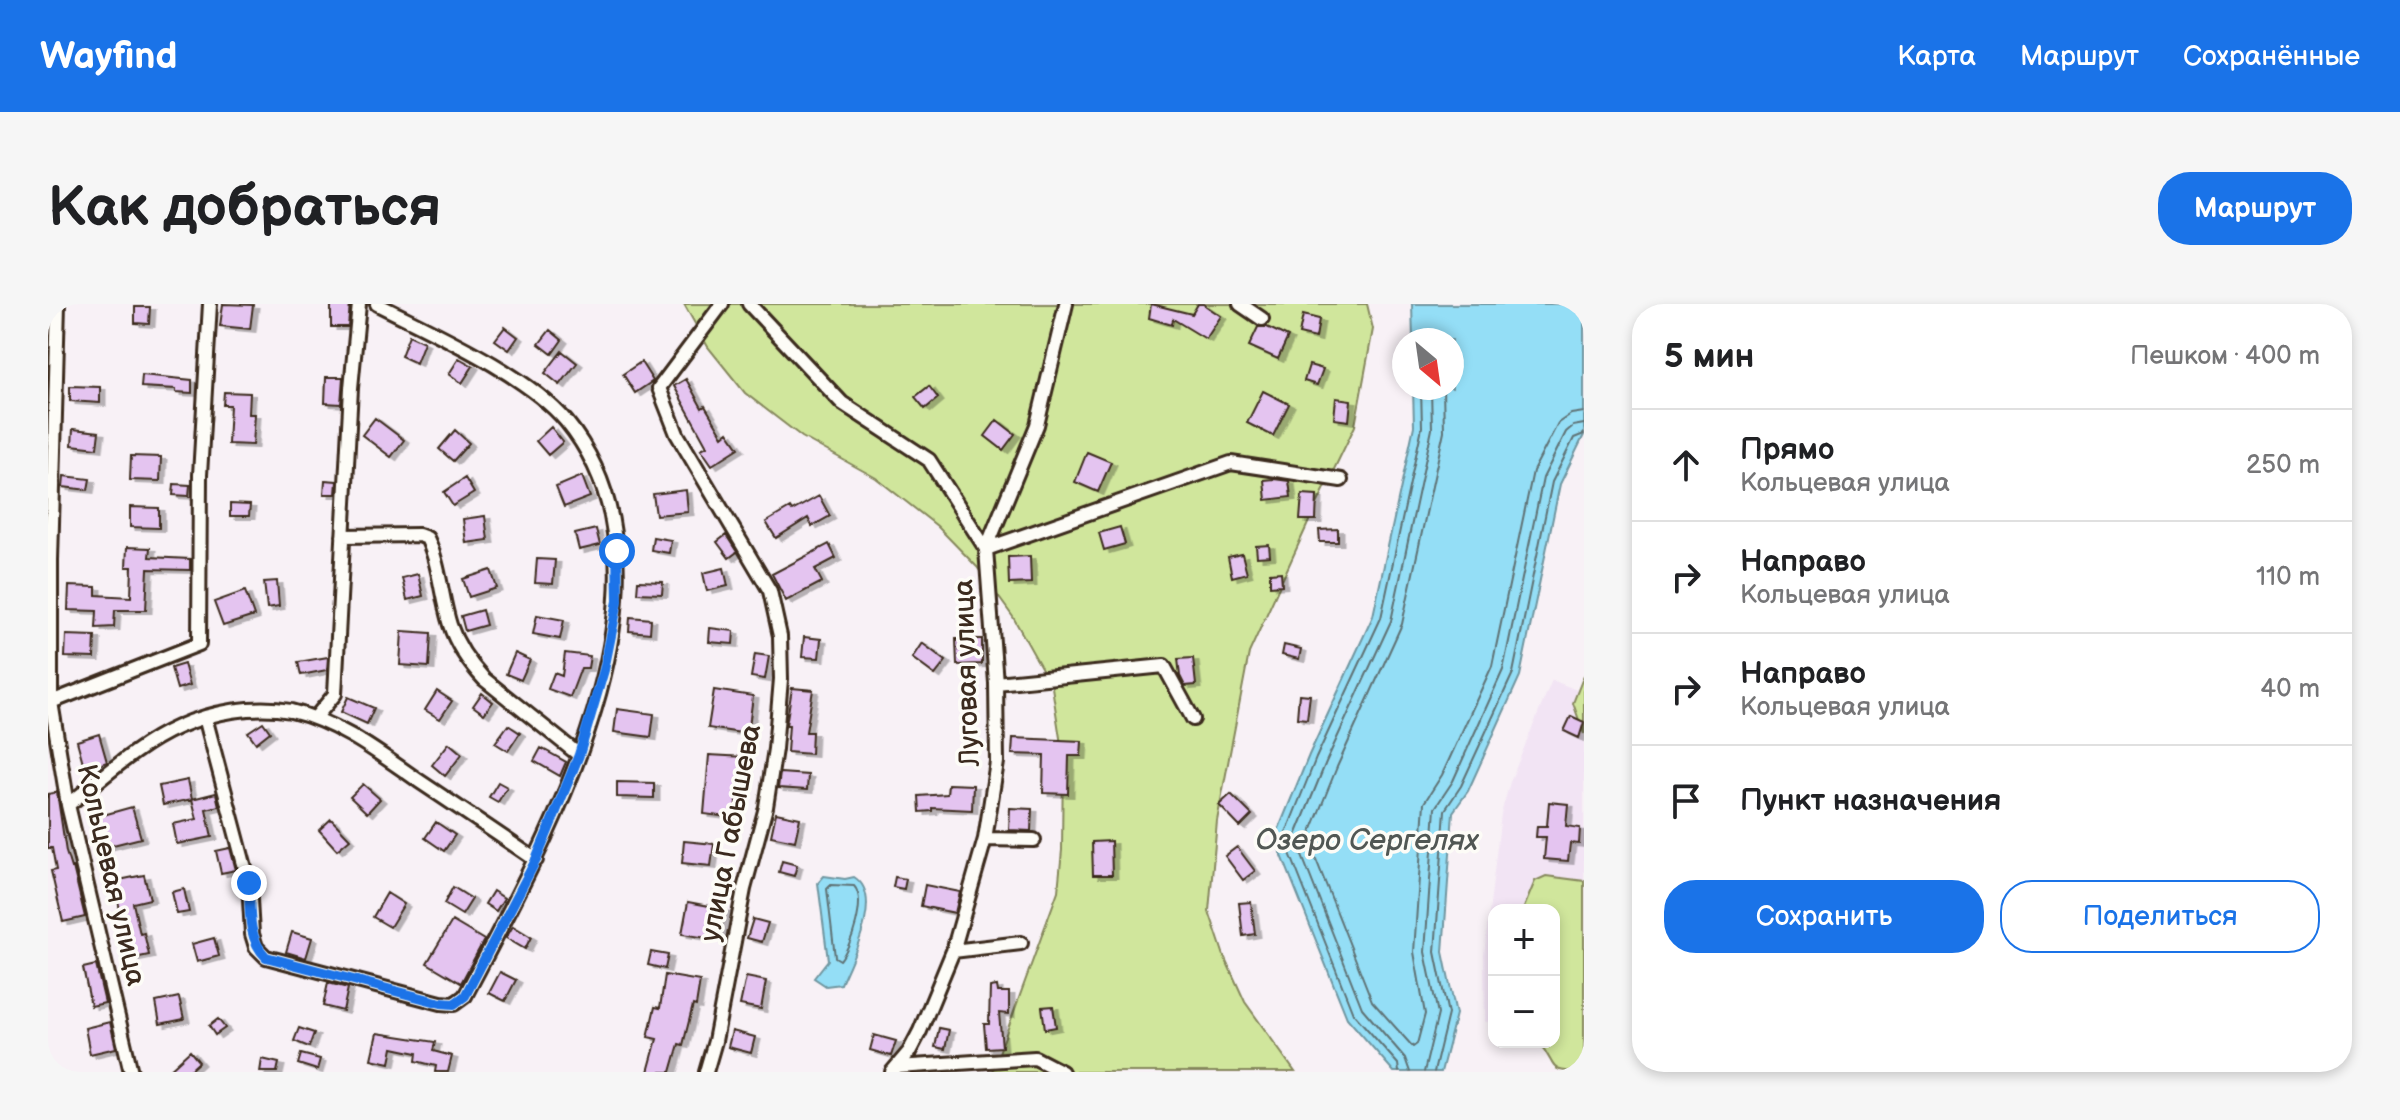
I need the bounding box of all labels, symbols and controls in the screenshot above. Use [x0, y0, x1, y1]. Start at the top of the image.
text: Wayfind [40, 34, 178, 79]
text: Карта [1897, 40, 1976, 73]
text: Маршрут [2020, 40, 2139, 73]
text: Сохранённые [2183, 40, 2360, 73]
button: Маршрут [2158, 172, 2352, 245]
text: Как добраться [48, 175, 441, 242]
north arrow [1392, 328, 1464, 400]
text: 5 мин [1664, 336, 1754, 377]
text: Пешком · 400 m [2130, 341, 2320, 372]
text: Прямо [1740, 432, 1834, 468]
icon: ahead [1664, 443, 1708, 487]
text: 250 m [2246, 450, 2320, 481]
text: Кольцевая улица [1740, 468, 1950, 499]
route start [599, 533, 635, 569]
text: Направо [1740, 544, 1866, 580]
icon: right [1664, 555, 1708, 599]
text: 110 m [2256, 562, 2320, 593]
street label: Луговая улица [947, 578, 987, 768]
text: Кольцевая улица [1740, 580, 1950, 611]
text: Направо [1740, 656, 1866, 692]
icon: right [1664, 667, 1708, 711]
text: 40 m [2260, 674, 2320, 705]
text: Кольцевая улица [1740, 692, 1950, 723]
street label: улица Габышева [694, 721, 768, 945]
street label: Кольцевая улица [69, 761, 153, 989]
icon: arrive [1664, 779, 1708, 823]
text: Пункт назначения [1740, 783, 2001, 819]
water label: Озеро Сергелях [1255, 823, 1480, 859]
route end [231, 865, 267, 901]
button: Сохранить [1664, 880, 1984, 953]
button: Поделиться [2000, 880, 2320, 953]
map controls [1488, 904, 1560, 1048]
button: + [1488, 904, 1560, 976]
button: − [1488, 976, 1560, 1048]

